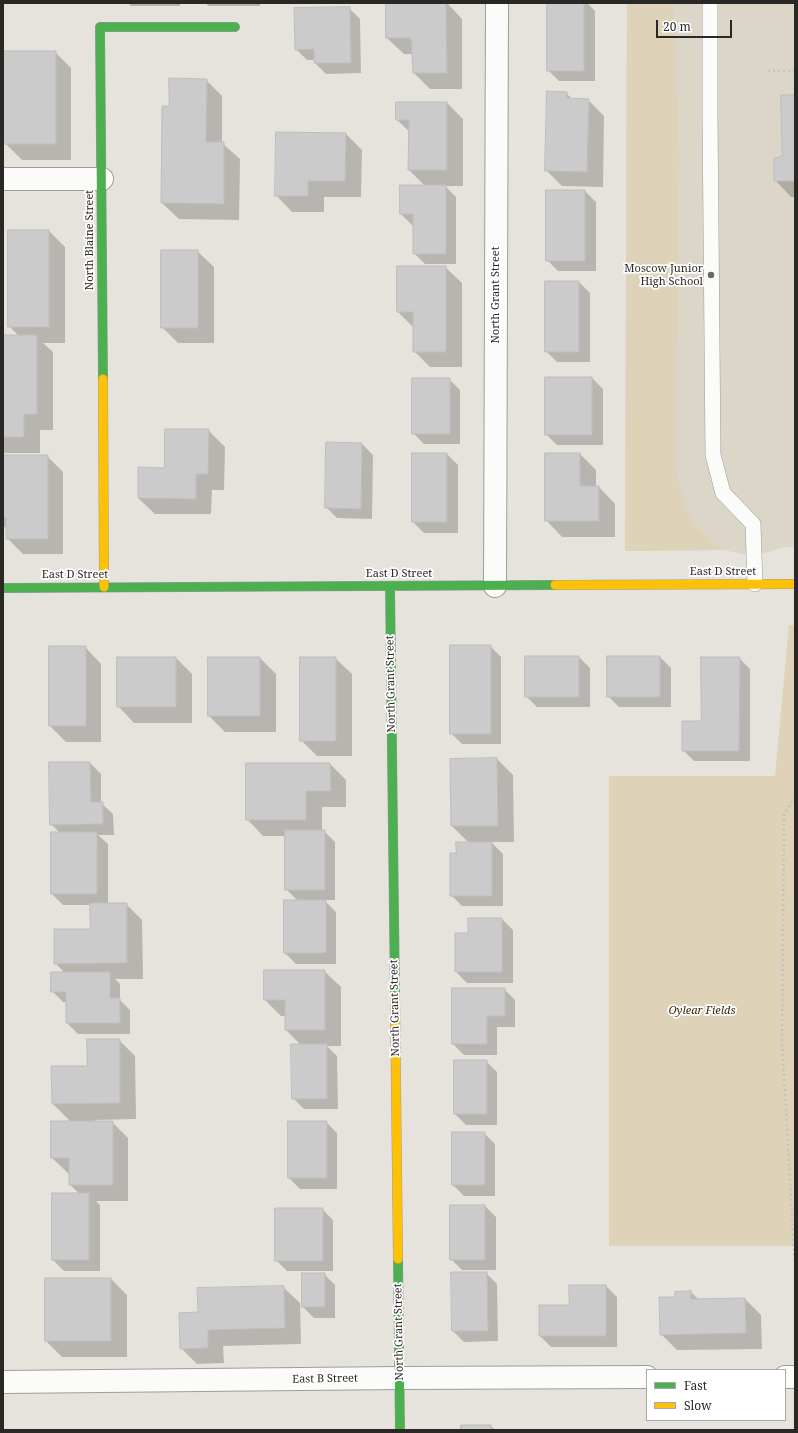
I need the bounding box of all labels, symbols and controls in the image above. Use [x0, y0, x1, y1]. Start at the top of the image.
scale bar [658, 12, 734, 38]
text: 20 m [663, 18, 691, 35]
street label: North Blaine Street [83, 190, 97, 290]
street label: North Grant Street [489, 246, 503, 344]
place label: Moscow Junior High School [624, 262, 703, 288]
marker: Moscow Junior High School [706, 270, 716, 280]
street label: East D Street [690, 565, 756, 579]
street label: East D Street [366, 567, 432, 581]
street label: East D Street [42, 568, 108, 582]
street label: North Grant Street [384, 635, 398, 733]
street label: North Grant Street [388, 959, 402, 1057]
park label: Oylear Fields [668, 1004, 736, 1018]
street label: North Grant Street [392, 1283, 406, 1381]
legend [646, 1369, 786, 1421]
street label: East B Street [292, 1372, 358, 1386]
text: Fast [684, 1377, 707, 1394]
text: Slow [684, 1397, 712, 1414]

